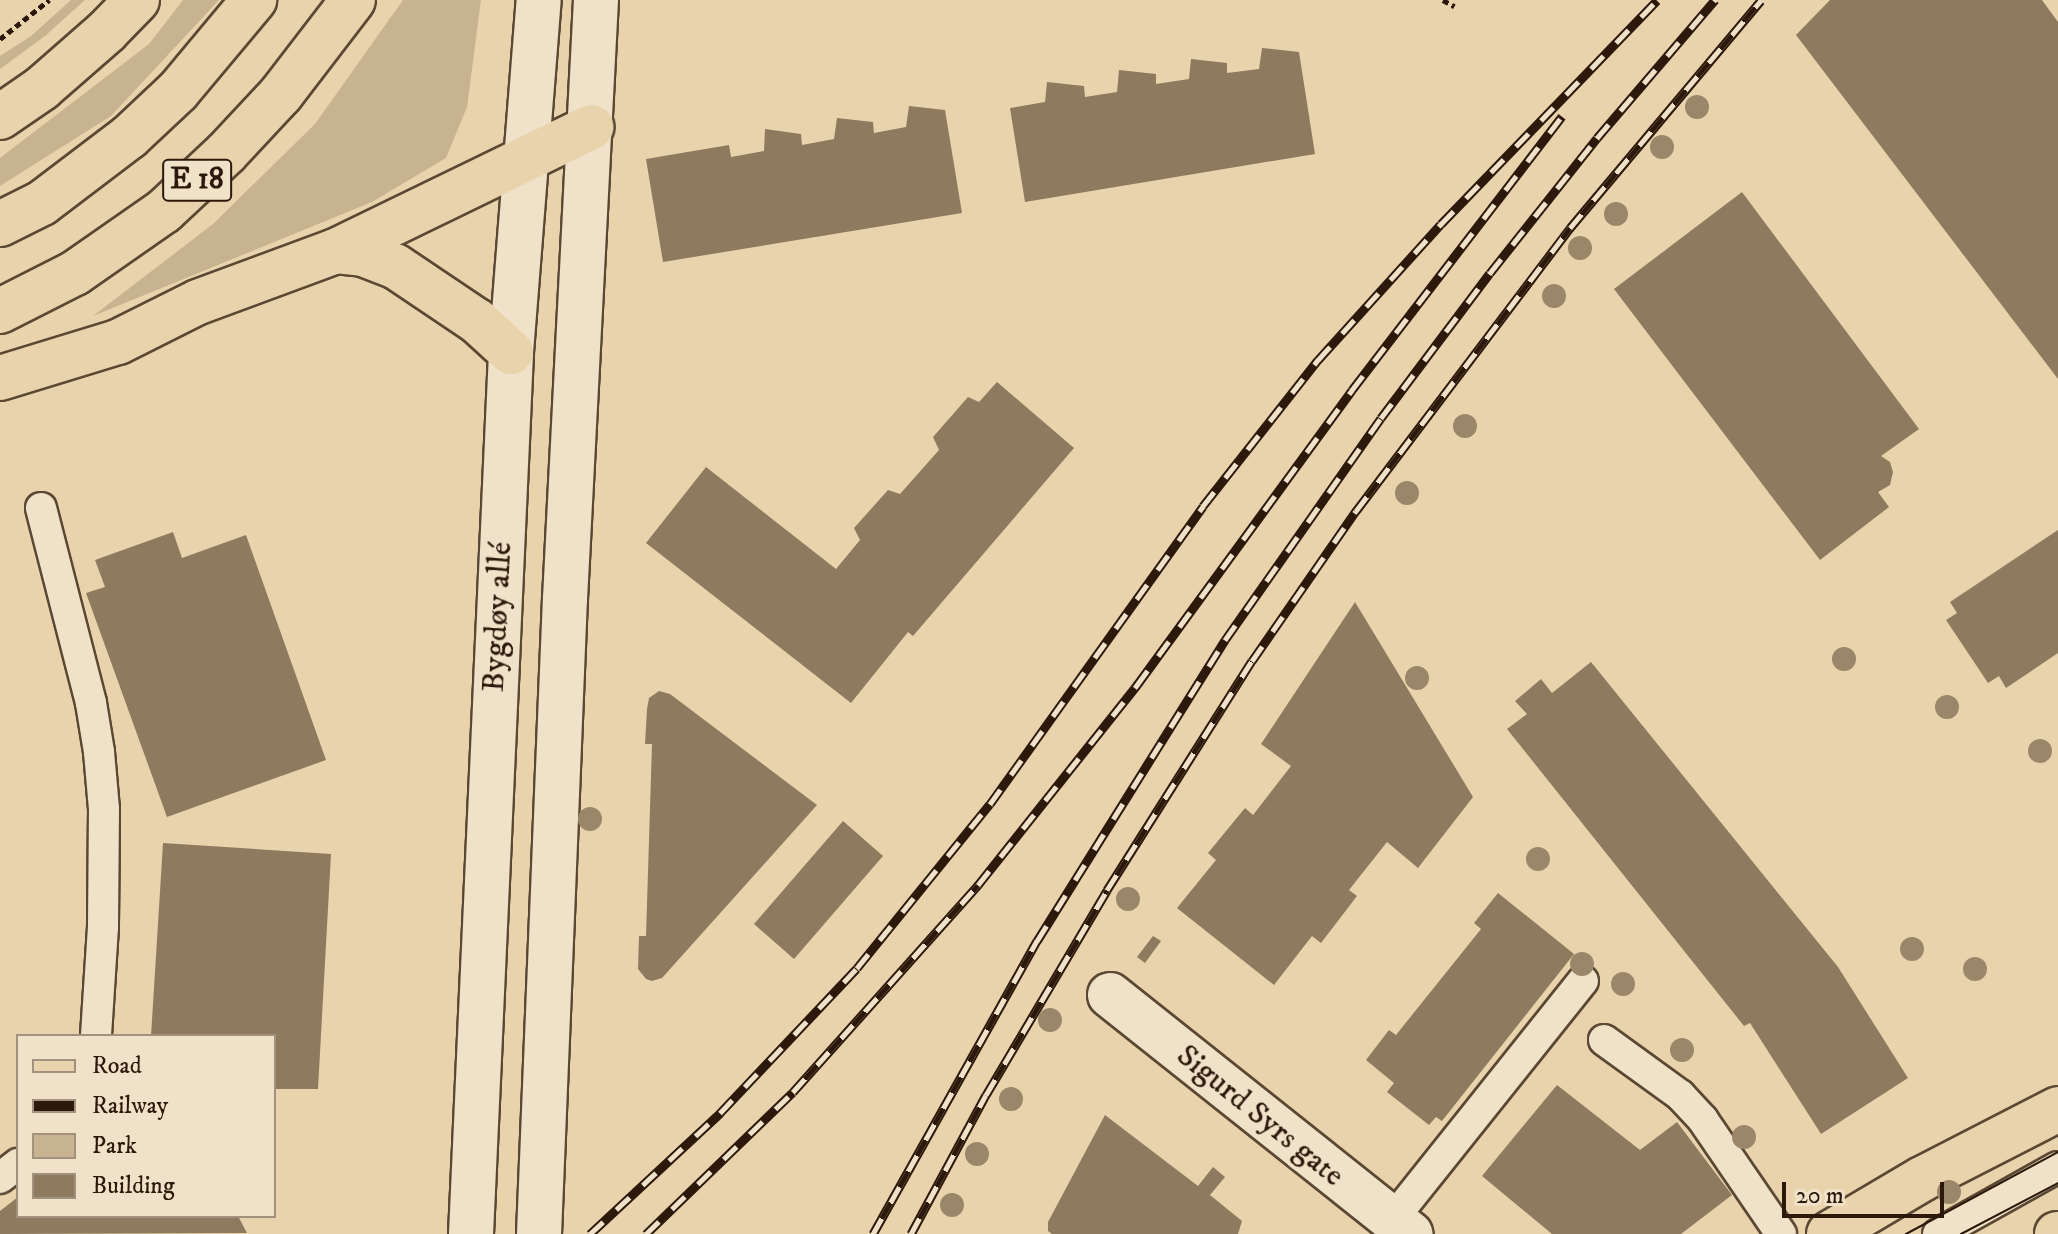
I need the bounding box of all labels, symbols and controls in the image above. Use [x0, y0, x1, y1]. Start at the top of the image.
road number: E 18 [161, 154, 233, 206]
street label: Bygdøy allé [475, 541, 521, 693]
legend [16, 1034, 276, 1218]
street label: Sigurd Syrs gate [1168, 1037, 1352, 1195]
text: Road [92, 1051, 142, 1081]
text: Railway [92, 1091, 168, 1121]
text: Park [92, 1131, 137, 1161]
scale bar [1786, 1166, 1948, 1216]
text: Building [92, 1171, 175, 1201]
text: 20 m [1796, 1181, 1844, 1211]

